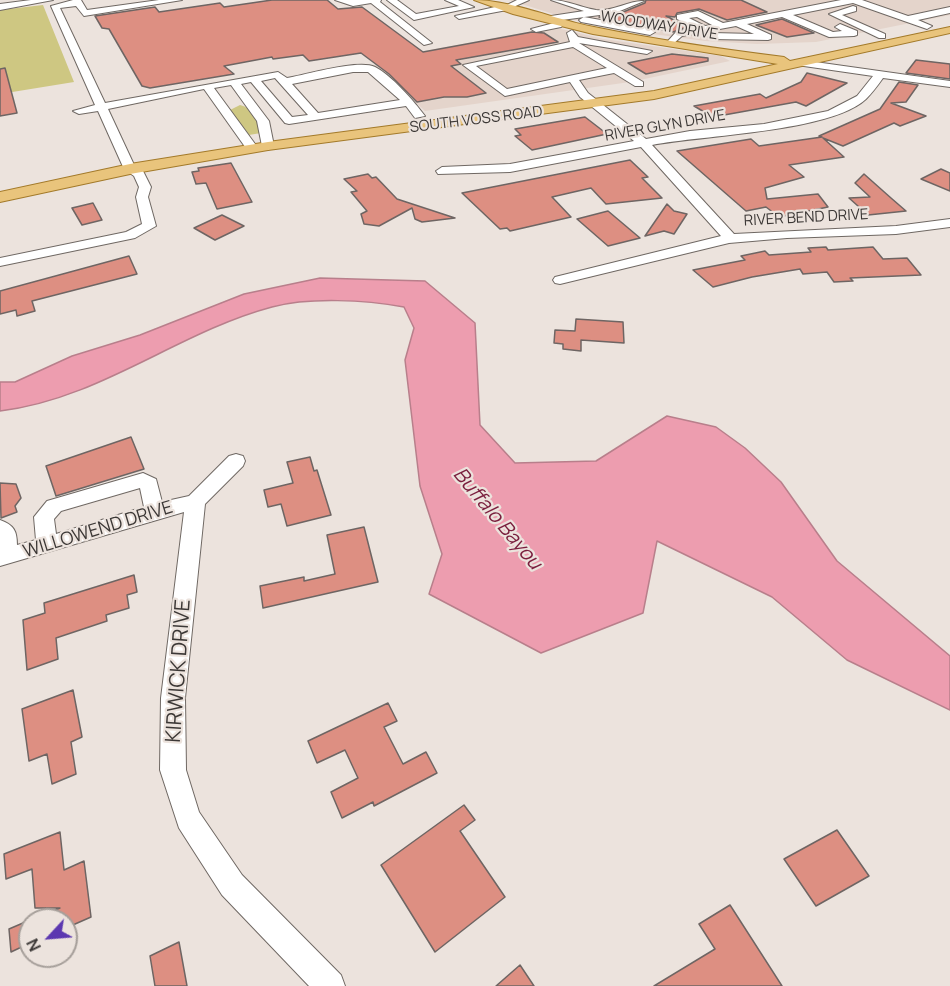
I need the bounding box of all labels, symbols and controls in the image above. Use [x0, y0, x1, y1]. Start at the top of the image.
street label: WOODWAY DRIVE [599, 8, 719, 44]
street label: SOUTH VOSS ROAD [409, 103, 543, 137]
street label: RIVER GLYN DRIVE [603, 107, 727, 145]
street label: RIVER BEND DRIVE [743, 206, 869, 230]
water label: Buffalo Bayou [448, 463, 546, 575]
street label: WILLOWEND DRIVE [21, 497, 175, 563]
street label: KIRWICK DRIVE [161, 598, 197, 744]
north arrow [18, 908, 78, 968]
text: N [21, 935, 46, 955]

